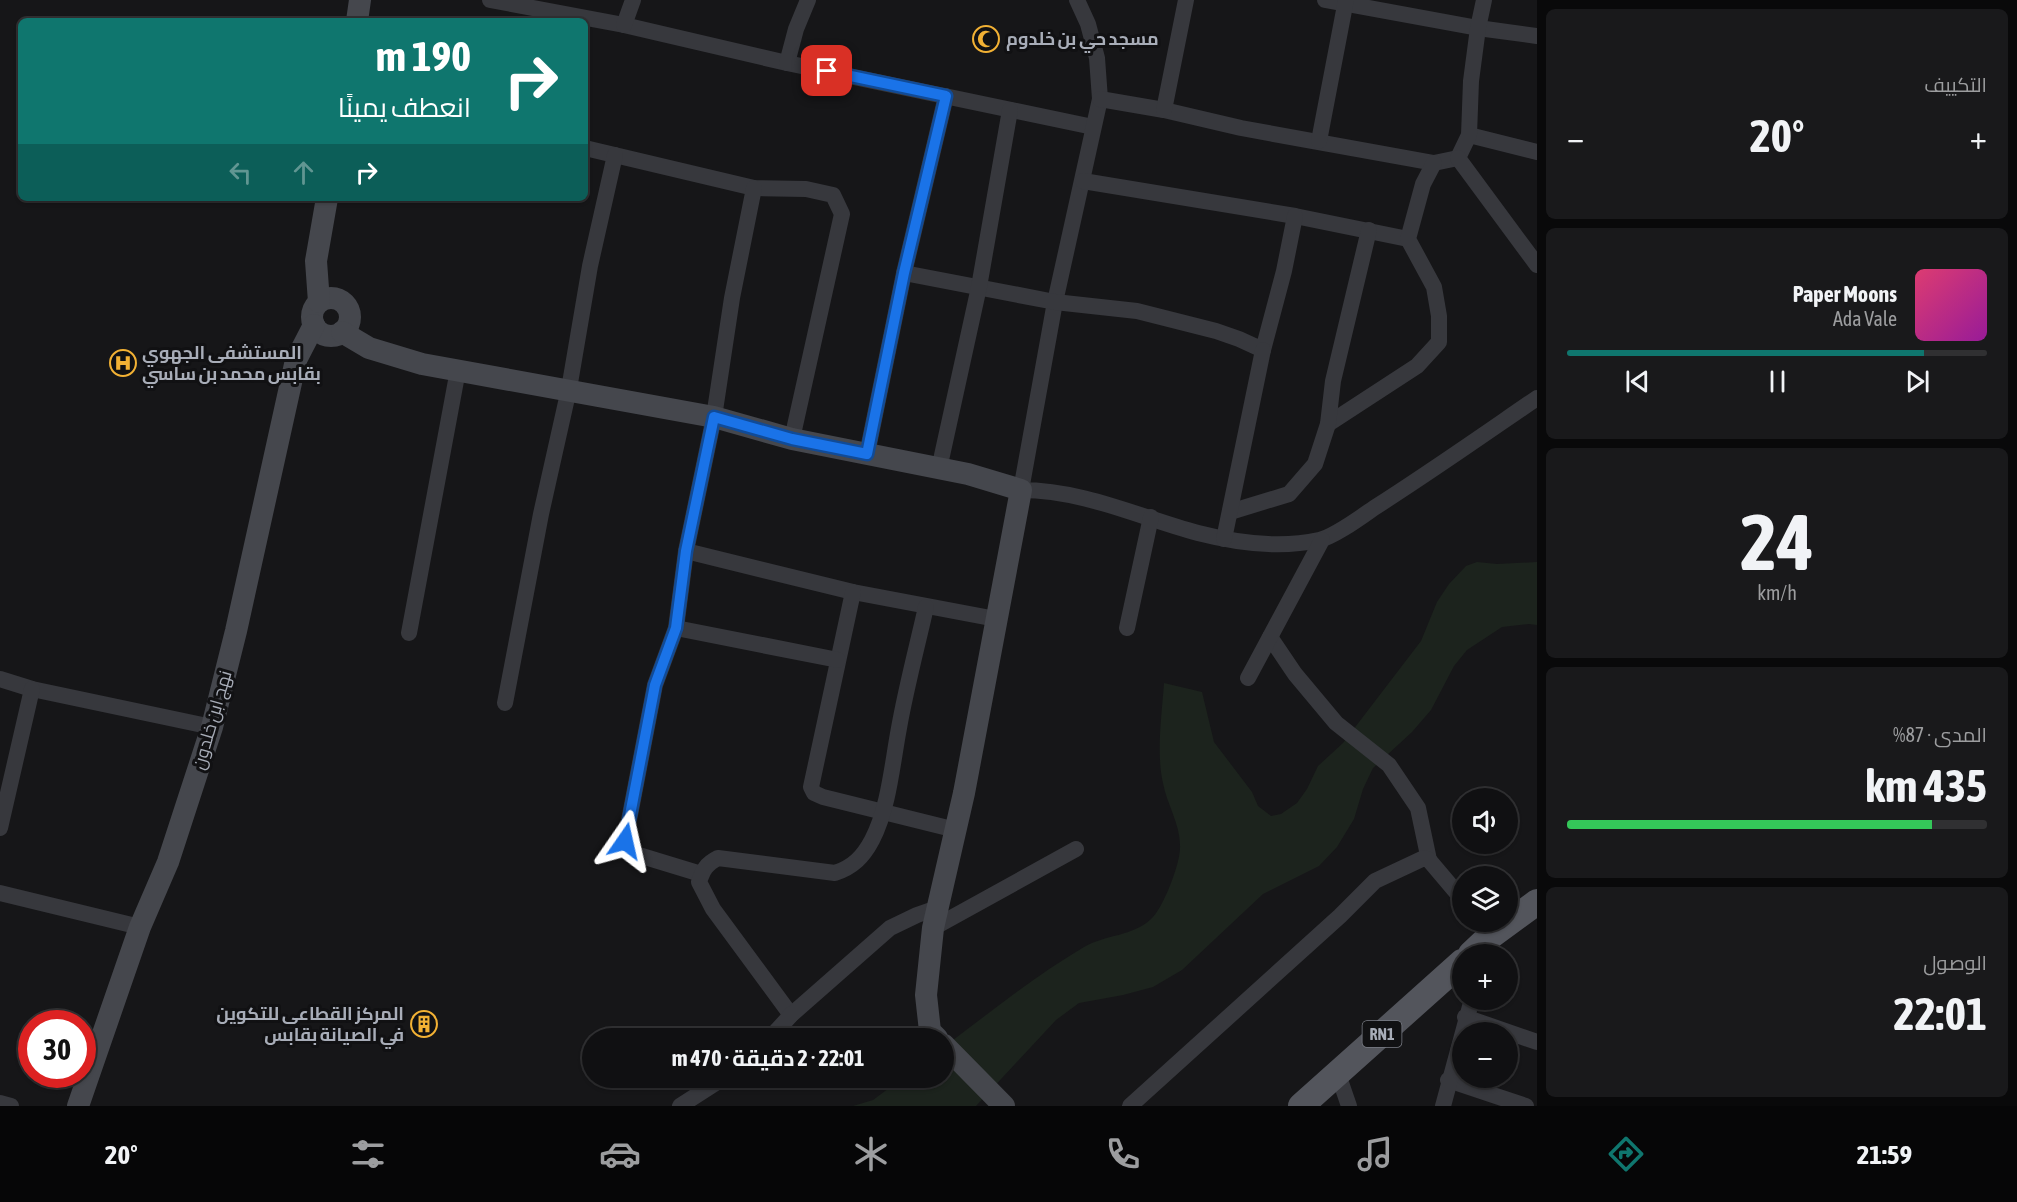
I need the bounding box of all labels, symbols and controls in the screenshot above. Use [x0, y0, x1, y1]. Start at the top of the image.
mosque icon: مسجد حي بن خلدوم [971, 24, 1001, 54]
place label: مسجد حي بن خلدوم [1006, 28, 1159, 54]
text: 190 m [376, 32, 471, 80]
icon: right [492, 42, 570, 120]
pin [801, 45, 852, 96]
icon: arrive [810, 54, 843, 87]
text: التكييف [1924, 73, 1987, 96]
text: انعطف يمينًا [338, 92, 471, 123]
text: 20° [1750, 110, 1804, 162]
text: − [1567, 118, 1584, 156]
text: + [1970, 118, 1987, 156]
icon: left [224, 156, 257, 189]
icon: ahead [287, 156, 320, 189]
icon: right [350, 156, 383, 189]
text: Paper Moons [1793, 281, 1897, 307]
text: Ada Vale [1833, 307, 1897, 330]
place label: المستشفى الجهوي بقابس محمد بن ساسي [142, 342, 321, 388]
hospital icon: المستشفى الجهوي بقابس محمد بن ساسي [108, 348, 138, 378]
icon: previous [1621, 365, 1654, 398]
icon: pause [1761, 365, 1794, 398]
icon: next [1901, 365, 1934, 398]
text: 24 [1740, 497, 1814, 587]
text: km/h [1757, 581, 1797, 604]
street label: نهج ابن خلدون [187, 668, 238, 772]
text: المدى · 87% [1893, 723, 1987, 746]
text: 435 km [1865, 760, 1987, 812]
map controls [1452, 788, 1518, 1088]
button: sound [1452, 788, 1518, 854]
position arrow [593, 809, 657, 873]
button: layers [1452, 866, 1518, 932]
button: + [1452, 944, 1518, 1010]
text: الوصول [1923, 951, 1987, 974]
text: 22:01 [1893, 988, 1987, 1040]
place label: المركز القطاعى للتكوين في الصيانة بقابس [216, 1003, 404, 1050]
building icon: المركز القطاعى للتكوين في الصيانة بقابس [409, 1009, 439, 1039]
speed limit sign: 30 [18, 1010, 96, 1088]
road number: RN1 [1362, 1021, 1402, 1047]
button: − [1452, 1022, 1518, 1088]
text: 22:01 · 2 دقيقة · 470 m [672, 1045, 864, 1071]
icon: filters [347, 1133, 389, 1175]
icon: car [599, 1133, 641, 1175]
icon: climate [850, 1133, 892, 1175]
icon: phone [1102, 1133, 1144, 1175]
icon: music [1354, 1133, 1396, 1175]
icon: directions [1605, 1133, 1647, 1175]
text: 20° [105, 1139, 138, 1170]
text: 21:59 [1857, 1139, 1912, 1170]

